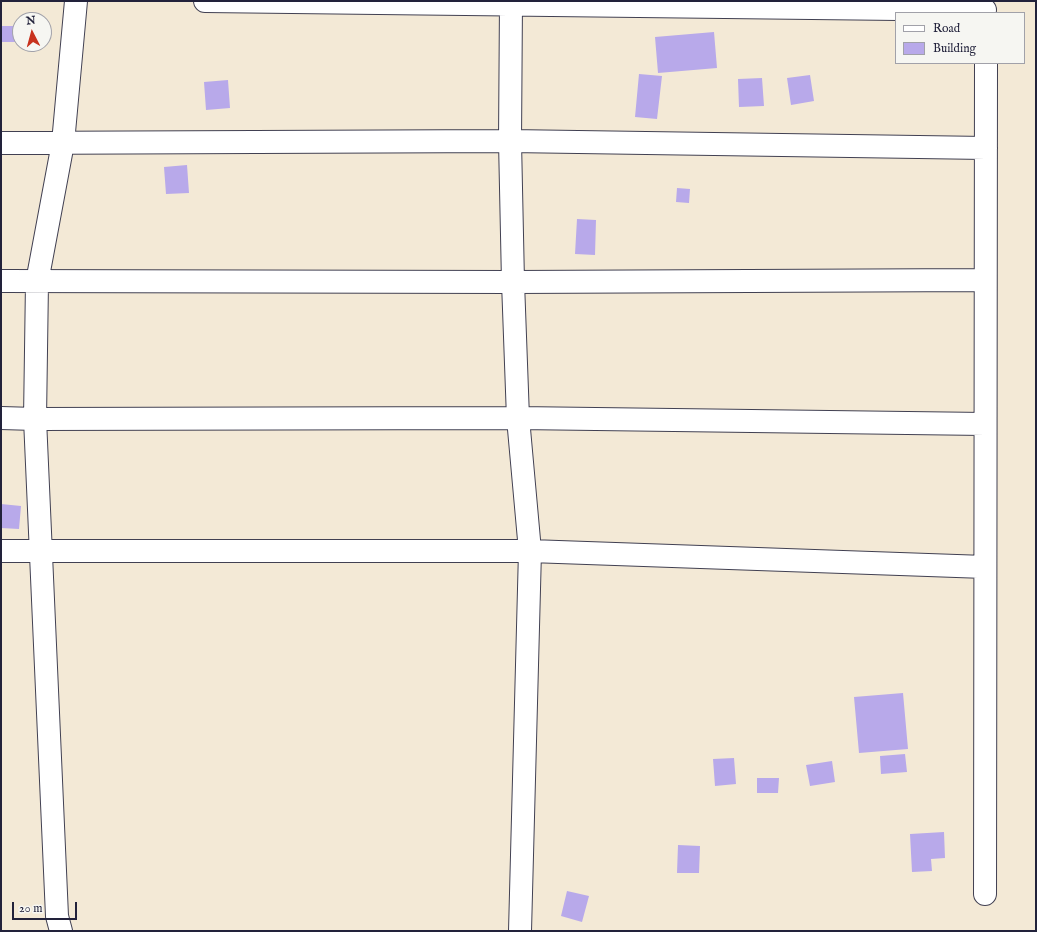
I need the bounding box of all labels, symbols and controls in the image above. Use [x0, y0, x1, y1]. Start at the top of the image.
north arrow [12, 12, 52, 52]
legend [895, 12, 1025, 64]
text: N [25, 14, 36, 29]
text: Road [933, 21, 960, 36]
text: Building [933, 41, 976, 56]
scale bar [14, 894, 79, 920]
text: 20 m [19, 901, 42, 916]

